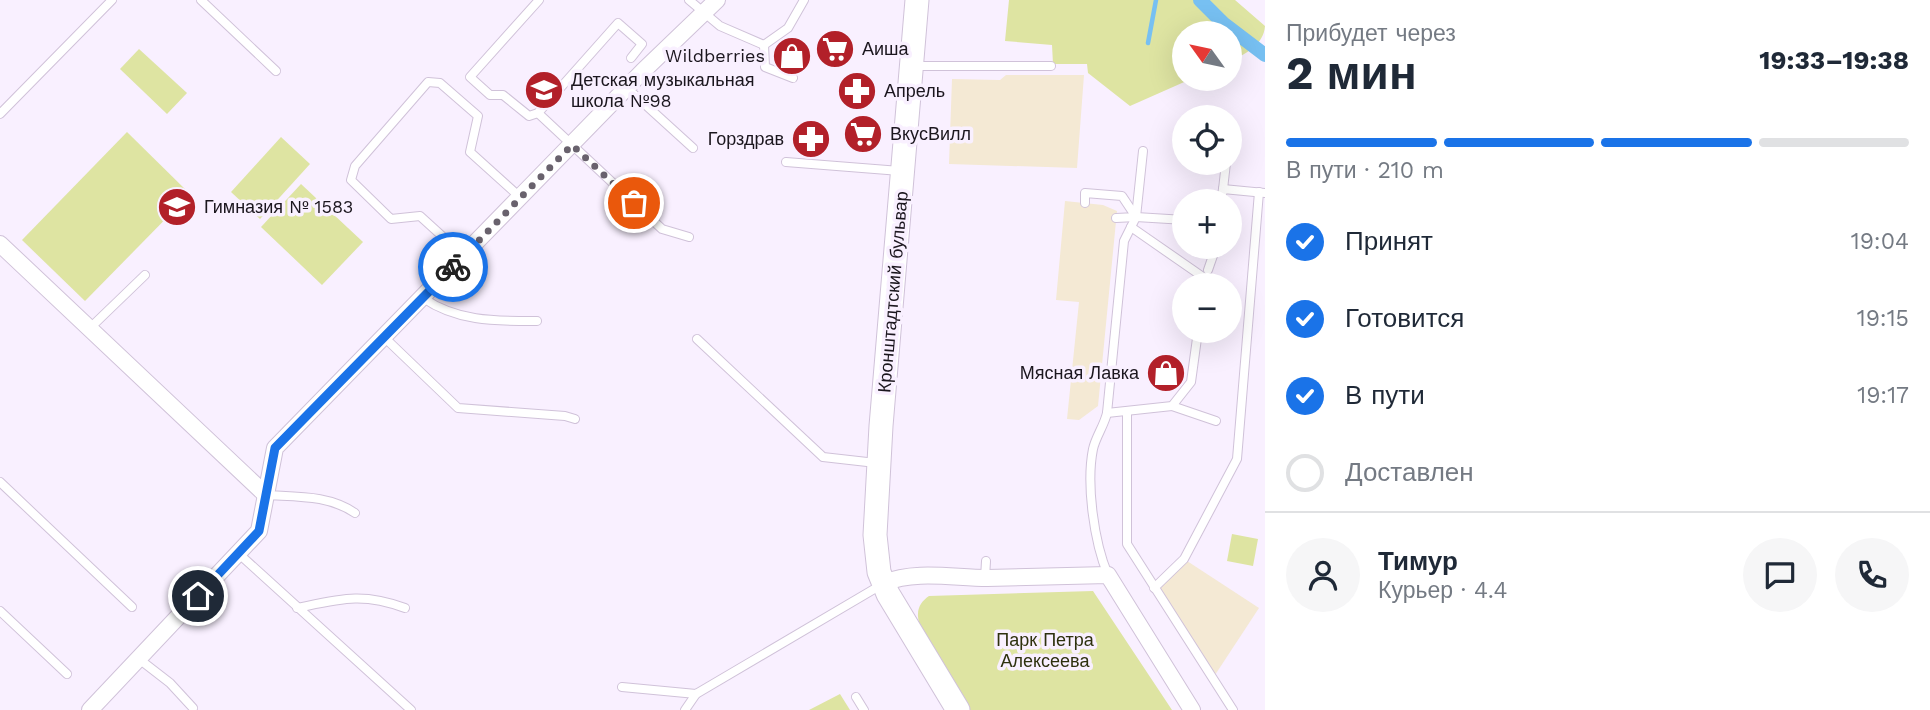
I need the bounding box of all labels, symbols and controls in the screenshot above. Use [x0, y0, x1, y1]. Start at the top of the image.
text: Прибудет через [1286, 20, 1456, 47]
north arrow [1172, 21, 1242, 91]
map controls [1172, 21, 1242, 343]
supermarket icon: Аиша [814, 28, 856, 70]
shop icon: Wildberries [771, 35, 813, 77]
place label: Аиша [862, 38, 910, 59]
place label: Wildberries [665, 45, 765, 66]
text: 19:33–19:38 [1759, 45, 1909, 75]
text: 2 мин [1286, 46, 1417, 100]
school or university icon: Детская музыкальная школа №98 [523, 69, 565, 111]
place label: Детская музыкальная школа №98 [571, 69, 754, 111]
pharmacy icon: Апрель [836, 70, 878, 112]
place label: Апрель [884, 80, 945, 101]
button: locate [1172, 105, 1242, 175]
supermarket icon: ВкусВилл [842, 113, 884, 155]
pharmacy icon: Горздрав [790, 118, 832, 160]
place label: ВкусВилл [890, 123, 971, 144]
place label: Горздрав [708, 128, 784, 149]
text: В пути · 210 m [1286, 157, 1444, 184]
pin [604, 173, 664, 233]
icon: bag [615, 184, 653, 222]
school or university icon: Гимназия № 1583 [156, 186, 198, 228]
button: + [1172, 189, 1242, 259]
street label: Кронштадтский бульвар [873, 190, 912, 394]
place label: Гимназия № 1583 [204, 196, 353, 217]
icon: check [1286, 223, 1324, 261]
text: Принят [1345, 226, 1433, 256]
text: 19:04 [1851, 228, 1909, 255]
courier [418, 232, 488, 302]
icon: bike [434, 248, 472, 286]
button: − [1172, 273, 1242, 343]
icon: check [1286, 300, 1324, 338]
text: Готовится [1345, 303, 1464, 333]
text: 19:15 [1857, 305, 1909, 332]
shop icon: Мясная Лавка [1145, 352, 1187, 394]
place label: Мясная Лавка [1020, 362, 1140, 383]
icon: check [1286, 377, 1324, 415]
text: В пути [1345, 380, 1425, 410]
text: 19:17 [1857, 382, 1909, 409]
text: Доставлен [1345, 457, 1474, 487]
button: person [1286, 538, 1360, 612]
button: chat [1743, 538, 1817, 612]
button: phone [1835, 538, 1909, 612]
text: Тимур [1378, 546, 1458, 576]
pin [168, 566, 228, 626]
icon: home [179, 577, 217, 615]
text: Курьер · 4.4 [1378, 577, 1508, 604]
park label: Парк Петра Алексеева [996, 629, 1095, 671]

